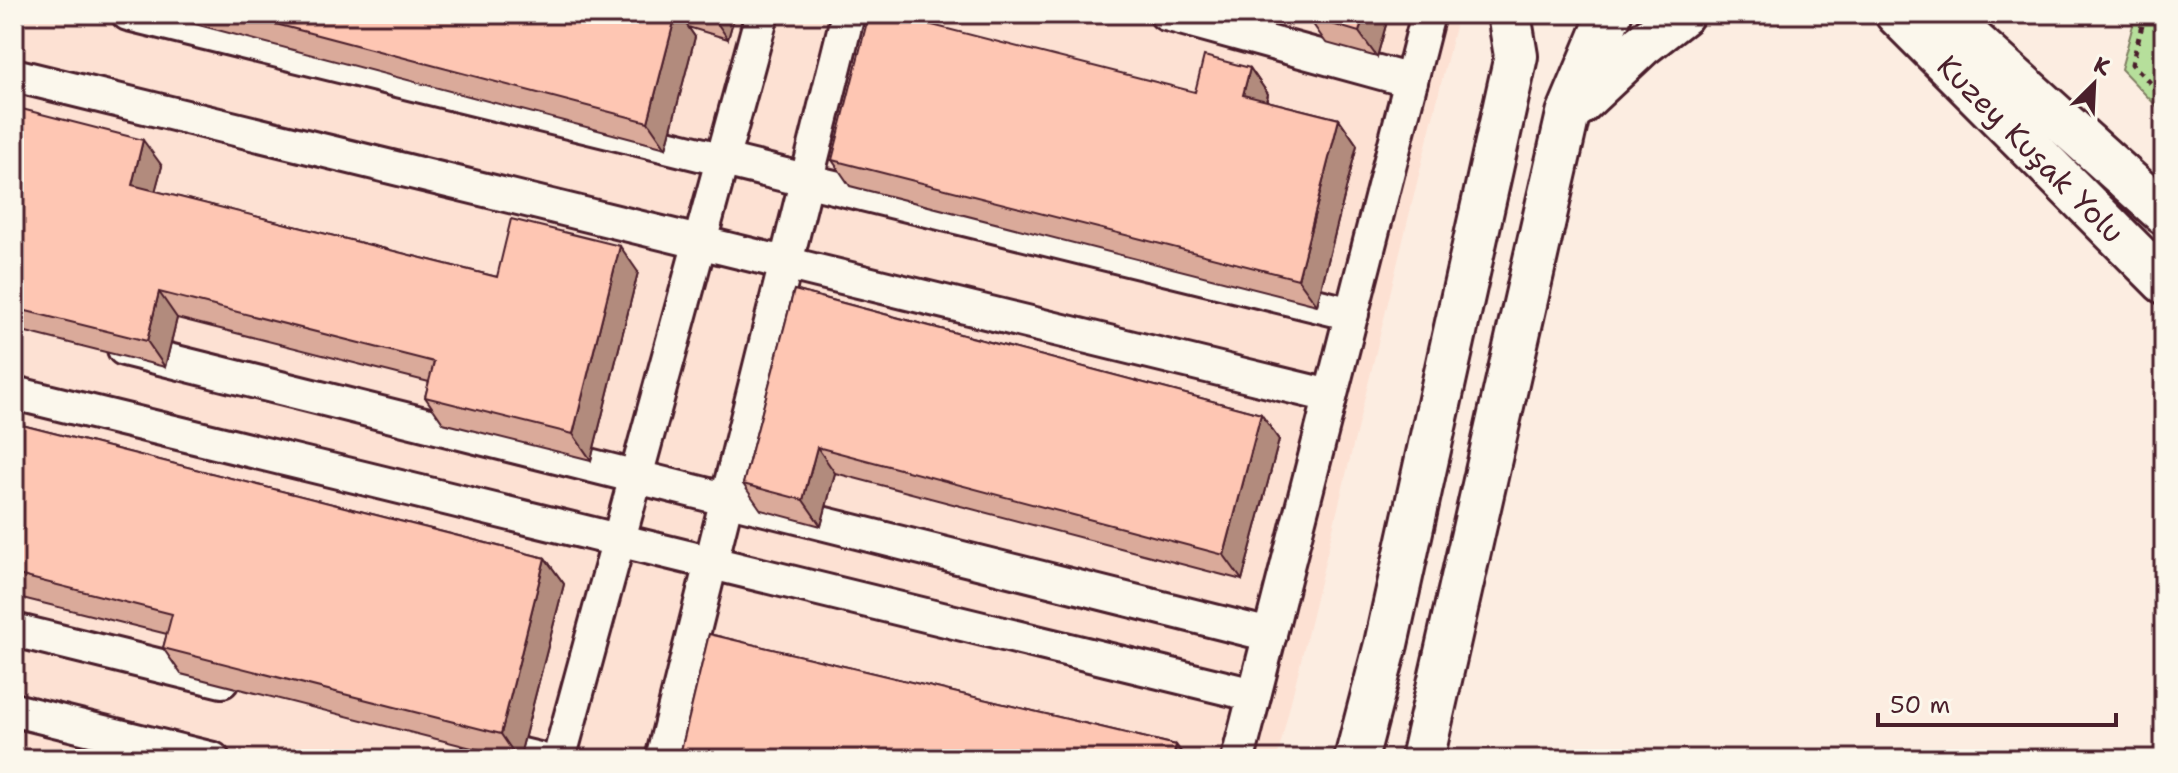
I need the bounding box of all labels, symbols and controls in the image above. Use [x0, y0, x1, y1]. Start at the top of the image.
north arrow [2054, 44, 2134, 124]
street label: Kuzey Kuşak Yolu [1930, 47, 2132, 249]
scale bar [1878, 677, 2116, 727]
text: 50 m [1890, 689, 1950, 721]

